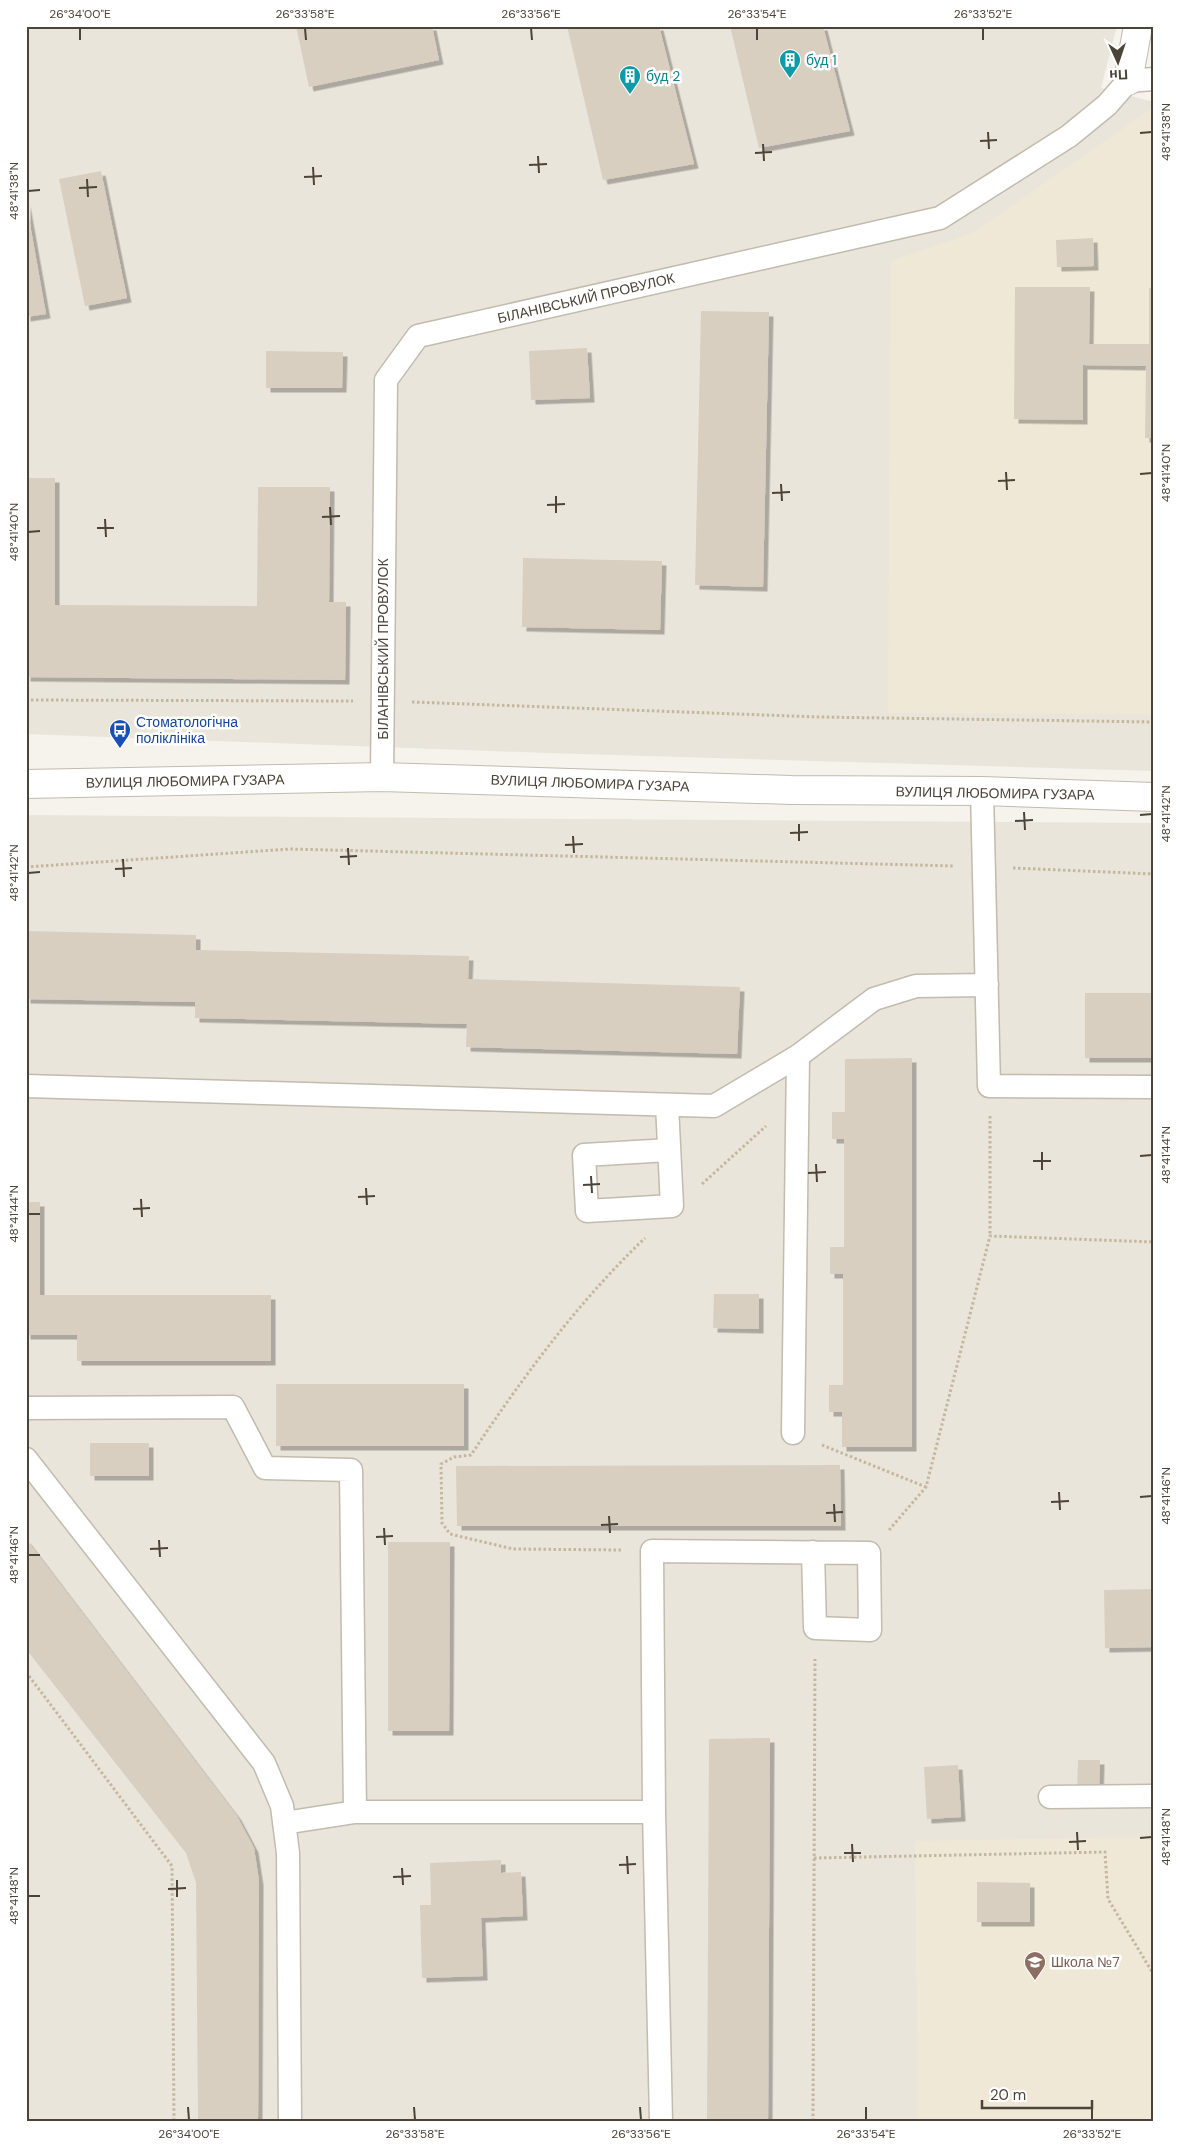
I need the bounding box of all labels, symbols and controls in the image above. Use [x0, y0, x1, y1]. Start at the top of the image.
text: 26°34'00"E [49, 6, 111, 22]
text: 26°33'58"E [275, 6, 335, 22]
text: 26°33'56"E [501, 6, 561, 22]
text: 26°33'54"E [727, 6, 787, 22]
text: 26°33'52"E [954, 6, 1013, 22]
north arrow [1092, 38, 1142, 88]
building icon: буд 1 [778, 48, 802, 79]
place label: буд 1 [806, 51, 837, 69]
building icon: буд 2 [618, 64, 642, 95]
text: Пн [1109, 66, 1128, 84]
place label: буд 2 [646, 67, 680, 85]
text: 48°41'38"N [1158, 103, 1174, 161]
text: 48°41'38"N [6, 162, 22, 220]
street label: БІЛАНІВСЬКИЙ ПРОВУЛОК [496, 269, 677, 327]
text: 48°41'40"N [1158, 444, 1174, 502]
text: 48°41'40"N [6, 503, 22, 561]
street label: БІЛАНІВСЬКИЙ ПРОВУЛОК [374, 558, 392, 740]
place label: Стоматологічна поліклініка [136, 713, 238, 747]
bus stop icon: Стоматологічна поліклініка [108, 718, 132, 749]
street label: ВУЛИЦЯ ЛЮБОМИРА ГУЗАРА [85, 770, 285, 792]
street label: ВУЛИЦЯ ЛЮБОМИРА ГУЗАРА [490, 771, 690, 795]
street label: ВУЛИЦЯ ЛЮБОМИРА ГУЗАРА [895, 782, 1095, 804]
text: 48°41'42"N [1158, 786, 1174, 842]
text: 48°41'42"N [6, 845, 22, 901]
text: 48°41'44"N [1158, 1126, 1174, 1184]
text: 48°41'44"N [6, 1185, 22, 1243]
text: 48°41'46"N [1158, 1467, 1174, 1525]
text: 48°41'46"N [6, 1526, 22, 1584]
text: 48°41'48"N [1158, 1808, 1174, 1866]
text: 48°41'48"N [6, 1867, 22, 1925]
school or university icon: Школа №7 [1023, 1950, 1047, 1981]
place label: Школа №7 [1051, 1953, 1120, 1971]
scale bar [982, 2077, 1092, 2109]
text: 20 m [990, 2085, 1026, 2105]
text: 26°34'00"E [158, 2126, 220, 2142]
text: 26°33'58"E [385, 2126, 445, 2142]
text: 26°33'56"E [611, 2126, 671, 2142]
text: 26°33'54"E [836, 2126, 896, 2142]
text: 26°33'52"E [1063, 2126, 1122, 2142]

